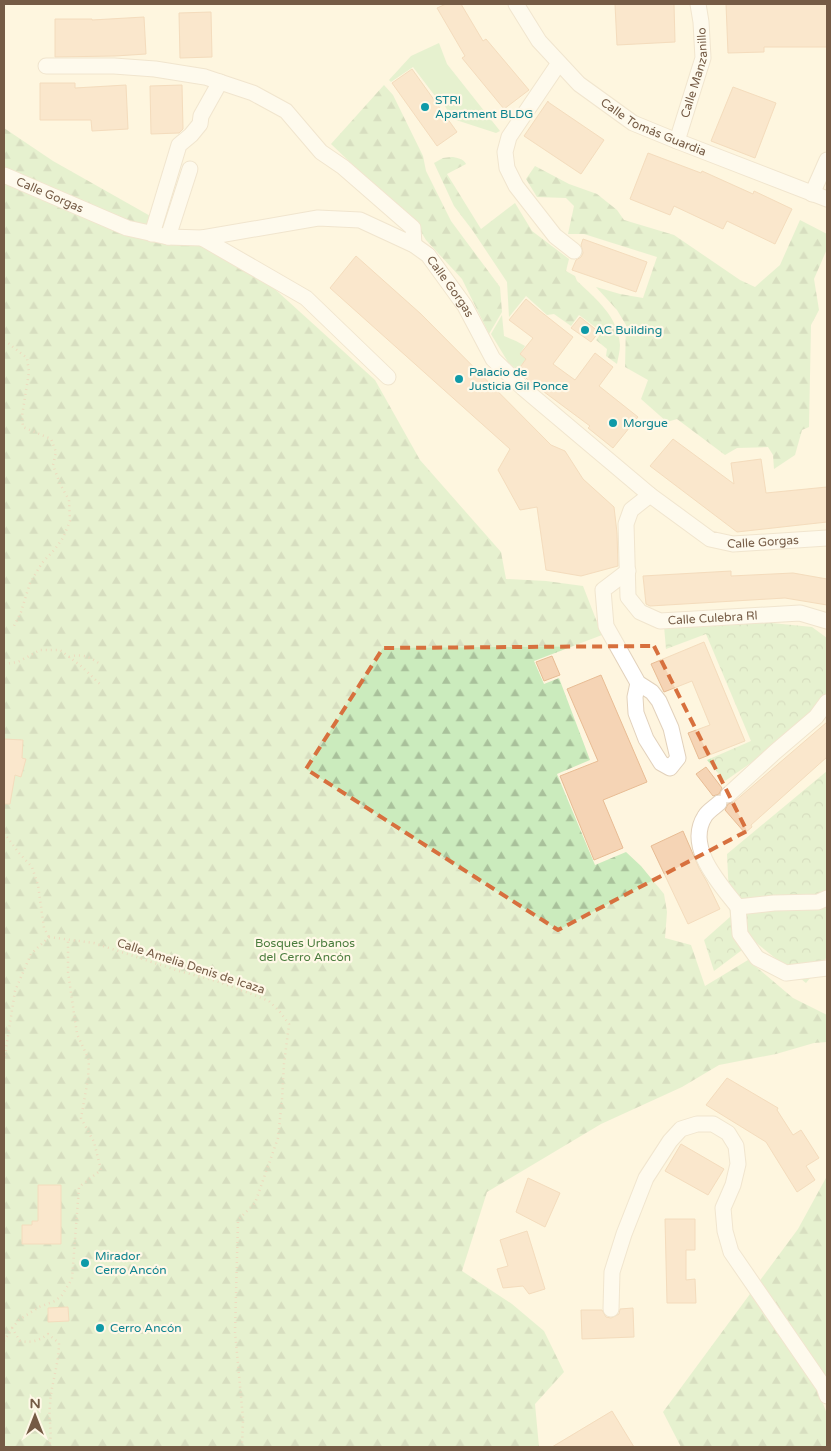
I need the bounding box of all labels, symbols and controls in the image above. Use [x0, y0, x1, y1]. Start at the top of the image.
street label: Calle Manzanillo [678, 27, 710, 120]
place label: STRI Apartment BLDG [435, 93, 533, 121]
street label: Calle Tomás Guardia [598, 95, 708, 159]
marker: STRI Apartment BLDG [419, 101, 431, 113]
street label: Calle Gorgas [14, 174, 86, 216]
street label: Calle Gorgas [424, 253, 477, 320]
place label: AC Building [595, 323, 662, 337]
marker: AC Building [579, 324, 591, 336]
place label: Palacio de Justicia Gil Ponce [469, 365, 568, 393]
marker: Palacio de Justicia Gil Ponce [453, 373, 465, 385]
place label: Morgue [623, 416, 668, 430]
marker: Morgue [607, 417, 619, 429]
street label: Calle Gorgas [726, 533, 799, 551]
street label: Calle Culebra Rl [667, 608, 758, 628]
street label: Calle Amelia Denis de Icaza [115, 935, 267, 997]
park label: Bosques Urbanos del Cerro Ancón [255, 936, 355, 964]
place label: Mirador Cerro Ancón [95, 1249, 167, 1277]
marker: Mirador Cerro Ancón [79, 1257, 91, 1269]
place label: Cerro Ancón [110, 1321, 182, 1335]
marker: Cerro Ancón [94, 1322, 106, 1334]
north arrow [10, 1391, 60, 1441]
text: N [29, 1395, 41, 1412]

